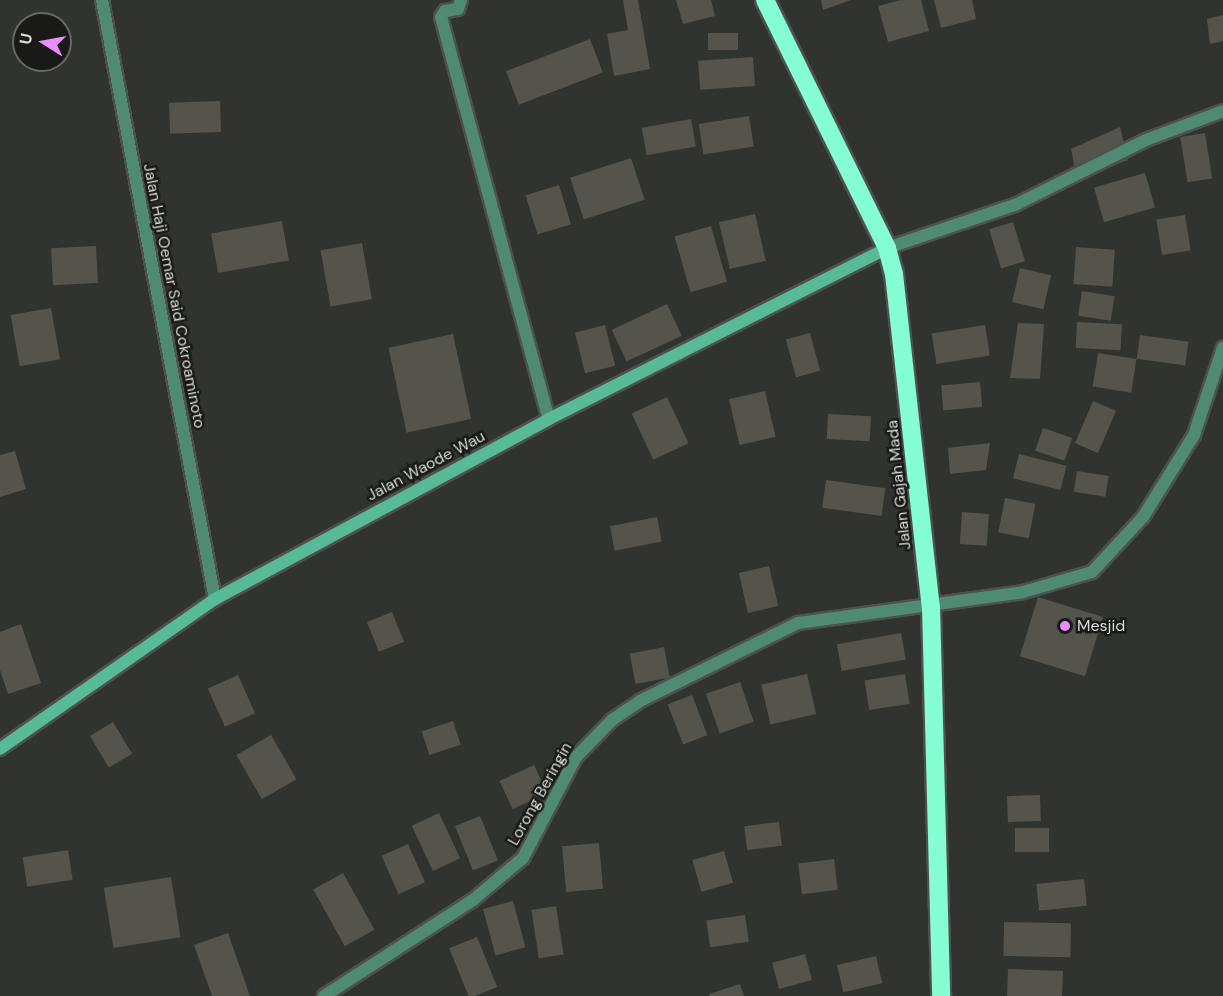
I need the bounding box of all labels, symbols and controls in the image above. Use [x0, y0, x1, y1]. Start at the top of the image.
north arrow [12, 12, 72, 72]
text: U [14, 31, 37, 46]
street label: Jalan Haji Oemar Said Cokroaminoto [139, 162, 209, 430]
street label: Jalan Gajah Mada [883, 419, 915, 551]
street label: Jalan Waode Wau [364, 427, 488, 505]
place label: Mesjid [1077, 616, 1125, 636]
marker: Mesjid [1058, 619, 1072, 633]
street label: Lorong Beringin [504, 739, 576, 849]

